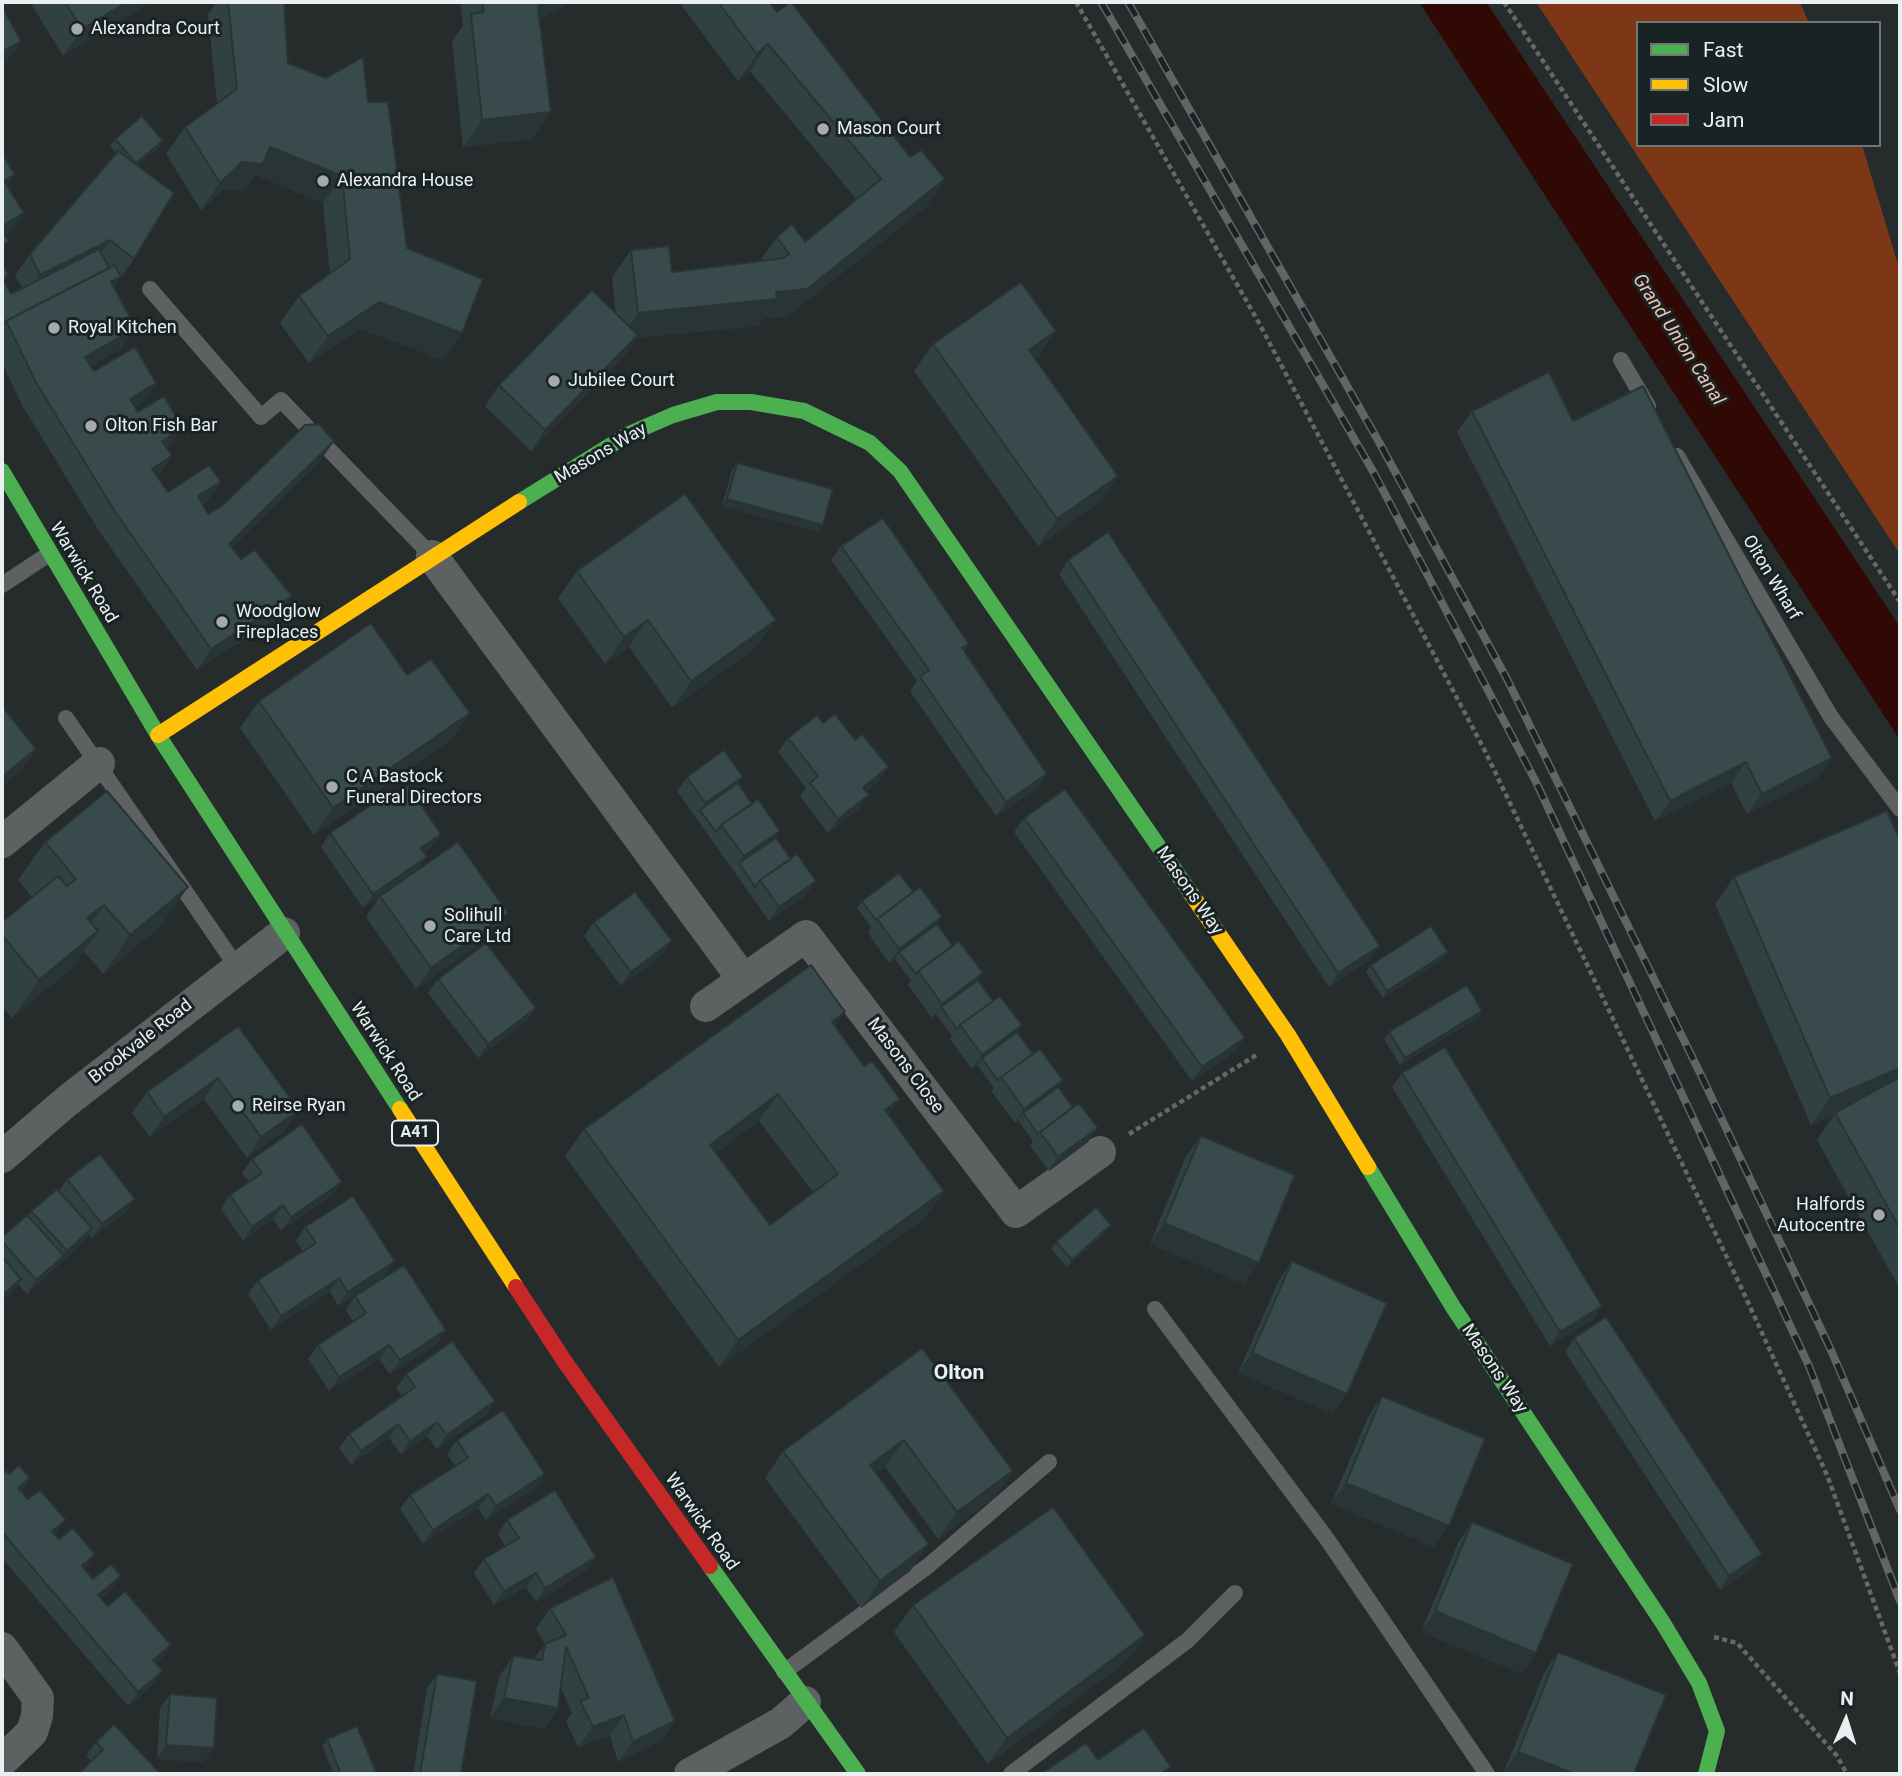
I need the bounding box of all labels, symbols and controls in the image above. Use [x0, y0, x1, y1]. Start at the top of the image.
place label: Alexandra Court [91, 18, 220, 40]
marker: Alexandra Court [69, 21, 85, 37]
legend [1636, 21, 1881, 147]
text: Fast [1703, 38, 1743, 62]
text: Slow [1703, 73, 1748, 97]
text: Jam [1703, 108, 1744, 132]
place label: Mason Court [837, 118, 941, 140]
marker: Mason Court [815, 121, 831, 137]
place label: Alexandra House [337, 170, 473, 192]
marker: Alexandra House [315, 173, 331, 189]
water label: Grand Union Canal [1627, 270, 1729, 410]
place label: Royal Kitchen [68, 317, 177, 339]
marker: Royal Kitchen [46, 320, 62, 336]
place label: Jubilee Court [568, 370, 675, 392]
marker: Jubilee Court [546, 373, 562, 389]
place label: Olton Fish Bar [105, 415, 217, 437]
marker: Olton Fish Bar [83, 418, 99, 434]
street label: Masons Way [551, 419, 651, 489]
street label: Warwick Road [44, 519, 122, 627]
street label: Olton Wharf [1737, 532, 1805, 624]
place label: Woodglow Fireplaces [236, 601, 321, 644]
marker: Woodglow Fireplaces [214, 614, 230, 630]
place label: C A Bastock Funeral Directors [346, 766, 482, 808]
marker: C A Bastock Funeral Directors [324, 779, 340, 795]
street label: Masons Way [1151, 843, 1227, 939]
place label: Solihull Care Ltd [444, 905, 511, 948]
marker: Solihull Care Ltd [422, 918, 438, 934]
street label: Brookvale Road [85, 995, 197, 1089]
street label: Warwick Road [345, 998, 425, 1106]
street label: Masons Close [862, 1014, 948, 1118]
place label: Reirse Ryan [252, 1095, 346, 1117]
marker: Reirse Ryan [230, 1098, 246, 1114]
road number: A41 [392, 1120, 438, 1146]
place label: Halfords Autocentre [1777, 1194, 1865, 1236]
marker: Halfords Autocentre [1871, 1207, 1887, 1223]
street label: Masons Way [1456, 1320, 1532, 1418]
district label: Olton [934, 1361, 984, 1387]
street label: Warwick Road [659, 1469, 743, 1575]
north arrow [1811, 1685, 1881, 1755]
text: N [1840, 1687, 1854, 1710]

